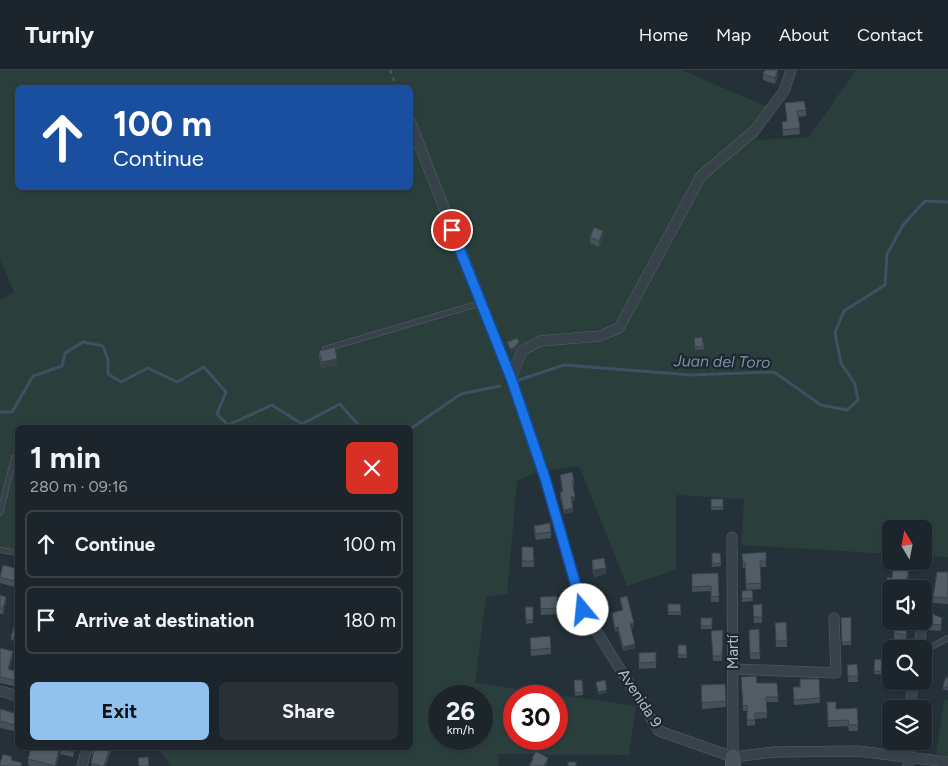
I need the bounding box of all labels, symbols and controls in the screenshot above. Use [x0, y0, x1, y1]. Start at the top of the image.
text: Turnly [25, 20, 94, 49]
text: Home [639, 24, 688, 46]
text: Map [716, 24, 751, 46]
text: About [779, 24, 829, 46]
text: Contact [857, 24, 923, 46]
text: 100 m [113, 103, 212, 145]
icon: ahead [30, 105, 95, 170]
text: Continue [113, 145, 204, 172]
pin [431, 209, 473, 251]
icon: arrive [438, 216, 466, 244]
water label: Juan del Toro [672, 351, 771, 372]
text: 1 min [30, 439, 101, 476]
button: close [346, 442, 398, 494]
text: 280 m · 09:16 [30, 477, 128, 496]
north arrow [882, 520, 932, 570]
map controls [882, 520, 932, 750]
icon: ahead [32, 530, 60, 558]
text: Continue [75, 533, 155, 556]
text: 100 m [343, 533, 396, 556]
button: sound [882, 580, 932, 630]
position arrow [556, 583, 608, 635]
icon: arrive [32, 606, 60, 634]
text: Arrive at destination [75, 609, 254, 632]
text: 180 m [343, 609, 396, 632]
street label: Martí [724, 633, 742, 669]
button: search [882, 640, 932, 690]
street label: Avenida 9 [614, 665, 666, 731]
button: Exit [30, 682, 209, 740]
button: Share [219, 682, 398, 740]
speed limit sign: 30 [503, 685, 568, 750]
text: 26 [446, 696, 475, 726]
button: layers [882, 700, 932, 750]
text: km/h [447, 723, 474, 737]

